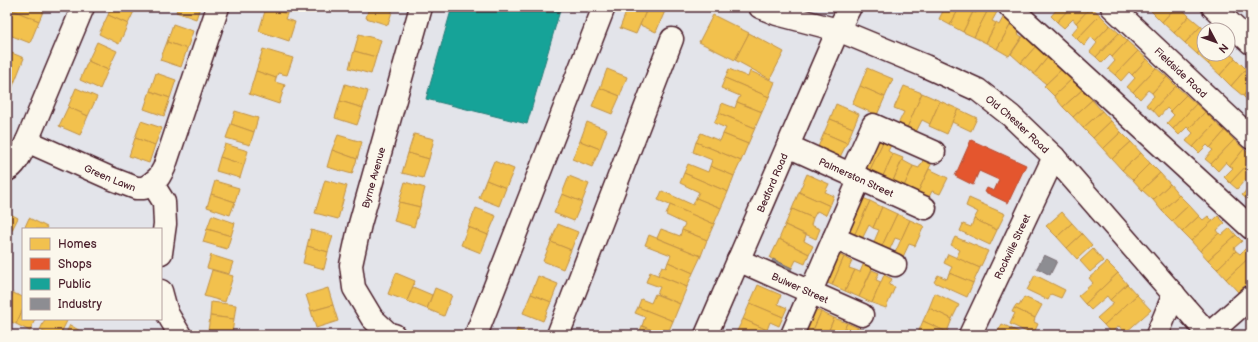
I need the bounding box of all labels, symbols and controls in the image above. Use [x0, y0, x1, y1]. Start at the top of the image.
north arrow [1196, 22, 1236, 62]
text: N [1216, 41, 1231, 56]
street label: Fieldside Road [1152, 45, 1210, 101]
street label: Old Chester Road [983, 93, 1051, 156]
street label: Byrne Avenue [360, 146, 388, 210]
street label: Bedford Road [755, 152, 791, 214]
street label: Palmerston Street [817, 156, 895, 200]
street label: Green Lawn [82, 162, 138, 194]
street label: Rockville Street [992, 212, 1033, 281]
legend [22, 228, 162, 320]
text: Homes [58, 237, 97, 252]
text: Shops [58, 257, 92, 272]
street label: Bulwer Street [769, 271, 830, 306]
text: Public [58, 277, 91, 292]
text: Industry [58, 297, 103, 312]

